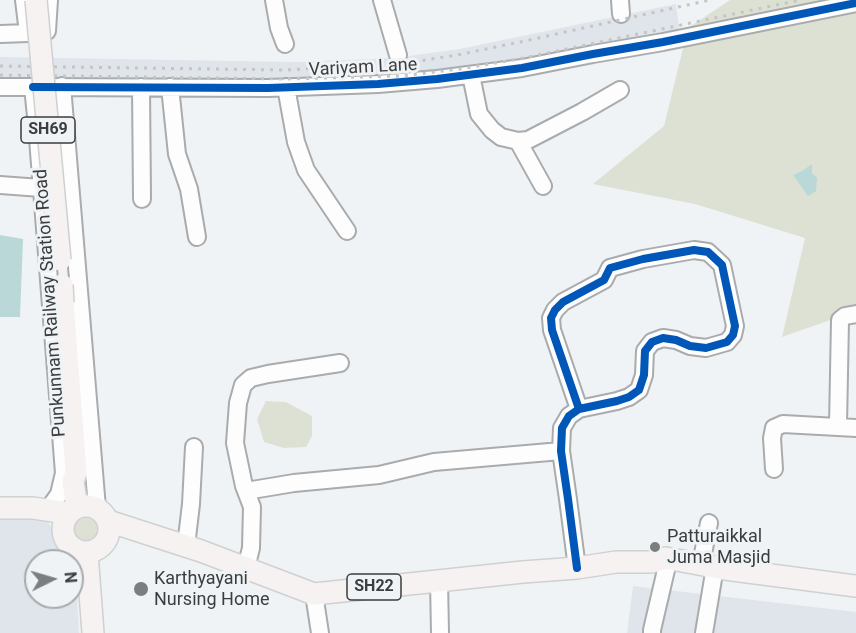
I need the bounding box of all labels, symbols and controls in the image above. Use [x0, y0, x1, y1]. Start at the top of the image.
street label: Variyam Lane [308, 54, 418, 82]
road number: SH69 [21, 117, 75, 143]
street label: Punkunnam Railway Station Road [31, 168, 71, 438]
place label: Patturaikkal Juma Masjid [667, 526, 771, 568]
marker: Patturaikkal Juma Masjid [648, 540, 662, 554]
north arrow [24, 549, 84, 609]
place label: Karthyayani Nursing Home [154, 568, 269, 610]
text: N [60, 571, 80, 584]
road number: SH22 [347, 574, 401, 600]
marker: Karthyayani Nursing Home [132, 580, 150, 598]

